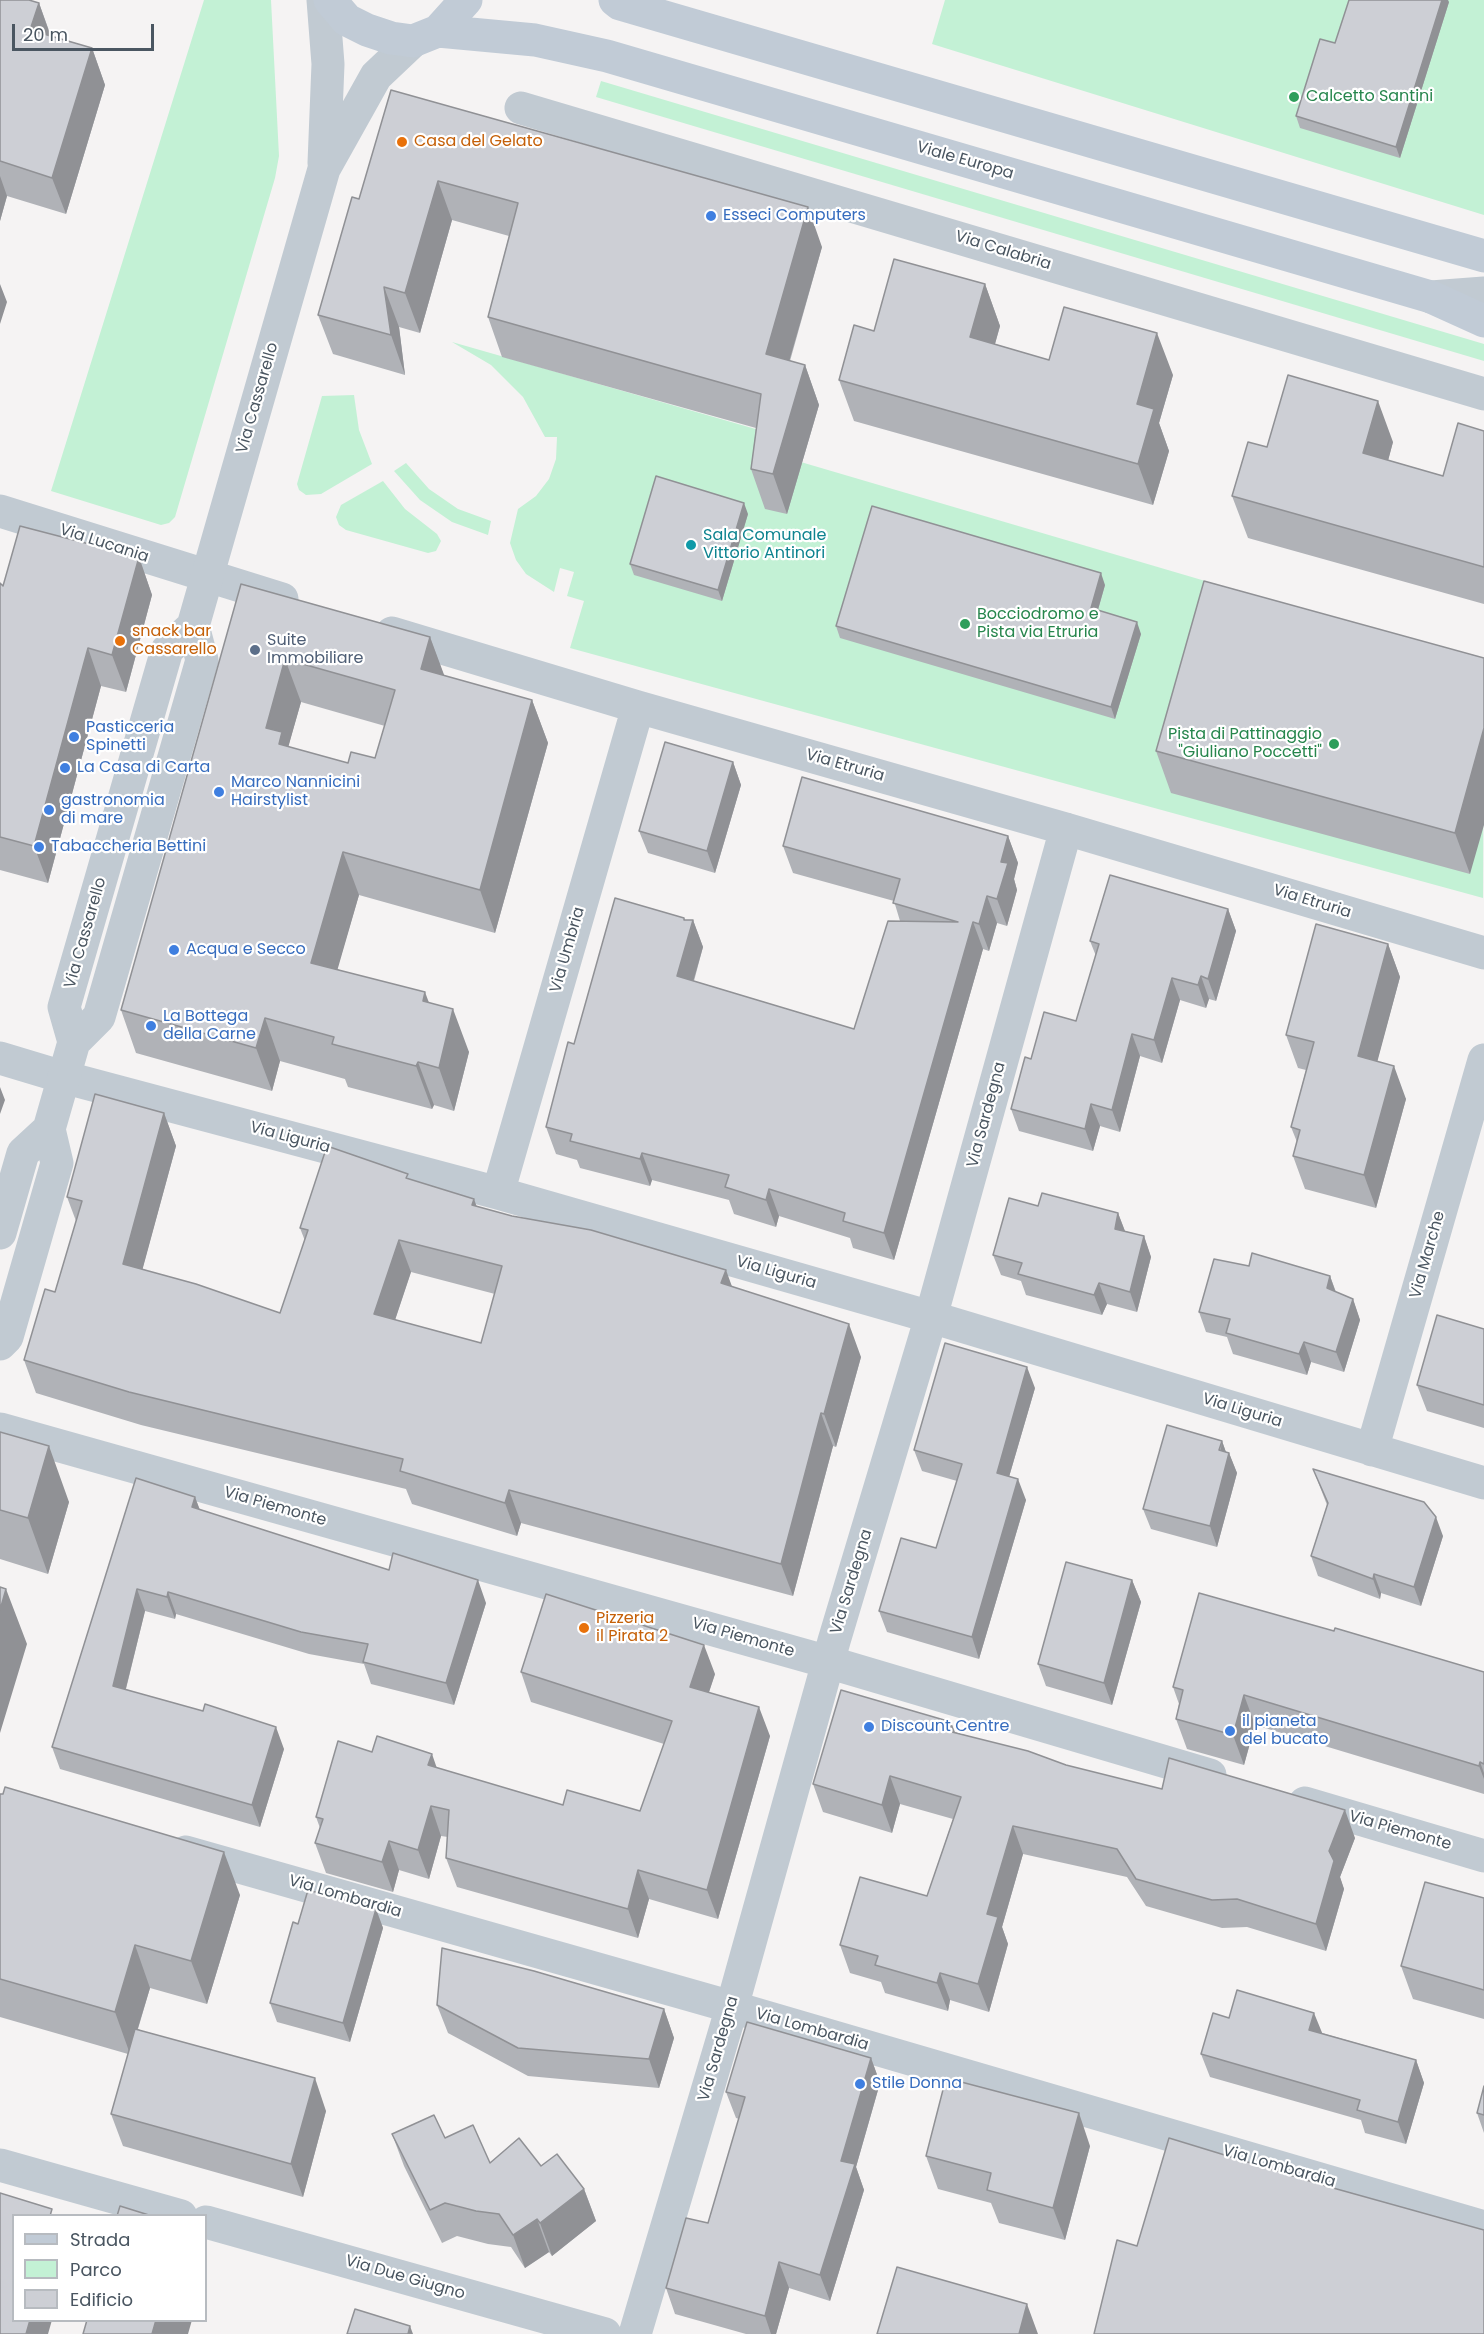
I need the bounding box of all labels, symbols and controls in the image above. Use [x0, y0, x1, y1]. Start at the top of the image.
scale bar [15, 12, 158, 50]
text: 20 m [23, 22, 68, 47]
place label: Calcetto Santini [1306, 87, 1433, 107]
marker: Calcetto Santini [1287, 90, 1301, 104]
place label: Casa del Gelato [414, 132, 543, 152]
marker: Casa del Gelato [395, 135, 409, 149]
street label: Viale Europa [914, 138, 1016, 184]
place label: Esseci Computers [723, 206, 866, 226]
marker: Esseci Computers [704, 209, 718, 223]
street label: Via Calabria [953, 227, 1053, 275]
street label: Via Cassarello [233, 340, 283, 456]
street label: Via Lucania [57, 521, 151, 567]
place label: Sala Comunale Vittorio Antinori [703, 526, 826, 564]
marker: Sala Comunale Vittorio Antinori [684, 538, 698, 552]
place label: Bocciodromo e Pista via Etruria [977, 605, 1099, 643]
marker: Bocciodromo e Pista via Etruria [958, 617, 972, 631]
place label: snack bar Cassarello [132, 622, 217, 660]
place label: Suite Immobiliare [267, 631, 363, 669]
marker: snack bar Cassarello [113, 634, 127, 648]
marker: Suite Immobiliare [248, 643, 262, 657]
place label: Pasticceria Spinetti [86, 718, 174, 756]
place label: Pista di Pattinaggio "Giuliano Poccetti" [1168, 725, 1322, 763]
marker: Pasticceria Spinetti [67, 730, 81, 744]
marker: Pista di Pattinaggio "Giuliano Poccetti" [1327, 737, 1341, 751]
street label: Via Etruria [804, 746, 886, 786]
place label: La Casa di Carta [77, 758, 210, 778]
marker: La Casa di Carta [58, 761, 72, 775]
place label: Marco Nannicini Hairstylist [231, 773, 360, 811]
marker: Marco Nannicini Hairstylist [212, 785, 226, 799]
place label: gastronomia di mare [61, 791, 165, 829]
marker: gastronomia di mare [42, 803, 56, 817]
place label: Tabaccheria Bettini [51, 837, 206, 857]
marker: Tabaccheria Bettini [32, 840, 46, 854]
street label: Via Cassarello [61, 875, 111, 991]
street label: Via Etruria [1271, 881, 1353, 923]
street label: Via Umbria [547, 905, 589, 995]
place label: Acqua e Secco [186, 940, 306, 960]
marker: Acqua e Secco [167, 943, 181, 957]
place label: La Bottega della Carne [163, 1007, 256, 1045]
marker: La Bottega della Carne [144, 1019, 158, 1033]
street label: Via Sardegna [964, 1060, 1010, 1170]
street label: Via Liguria [248, 1118, 332, 1158]
street label: Via Marche [1406, 1209, 1450, 1301]
street label: Via Liguria [734, 1252, 818, 1294]
street label: Via Liguria [1200, 1390, 1284, 1432]
street label: Via Piemonte [222, 1483, 328, 1531]
street label: Via Sardegna [827, 1527, 877, 1637]
place label: Pizzeria il Pirata 2 [596, 1609, 668, 1647]
street label: Via Piemonte [690, 1614, 796, 1662]
marker: Pizzeria il Pirata 2 [577, 1621, 591, 1635]
place label: il pianeta del bucato [1242, 1712, 1329, 1750]
place label: Discount Centre [881, 1717, 1009, 1737]
marker: Discount Centre [862, 1720, 876, 1734]
marker: il pianeta del bucato [1223, 1724, 1237, 1738]
street label: Via Piemonte [1347, 1807, 1453, 1855]
street label: Via Lombardia [286, 1872, 404, 1922]
street label: Via Sardegna [695, 1994, 743, 2104]
street label: Via Lombardia [753, 2005, 871, 2055]
place label: Stile Donna [872, 2074, 962, 2094]
marker: Stile Donna [853, 2077, 867, 2091]
street label: Via Lombardia [1220, 2142, 1338, 2192]
legend [12, 2214, 207, 2322]
text: Strada [70, 2227, 130, 2252]
street label: Via Due Giugno [343, 2252, 467, 2304]
text: Parco [70, 2257, 122, 2282]
text: Edificio [70, 2287, 133, 2312]

